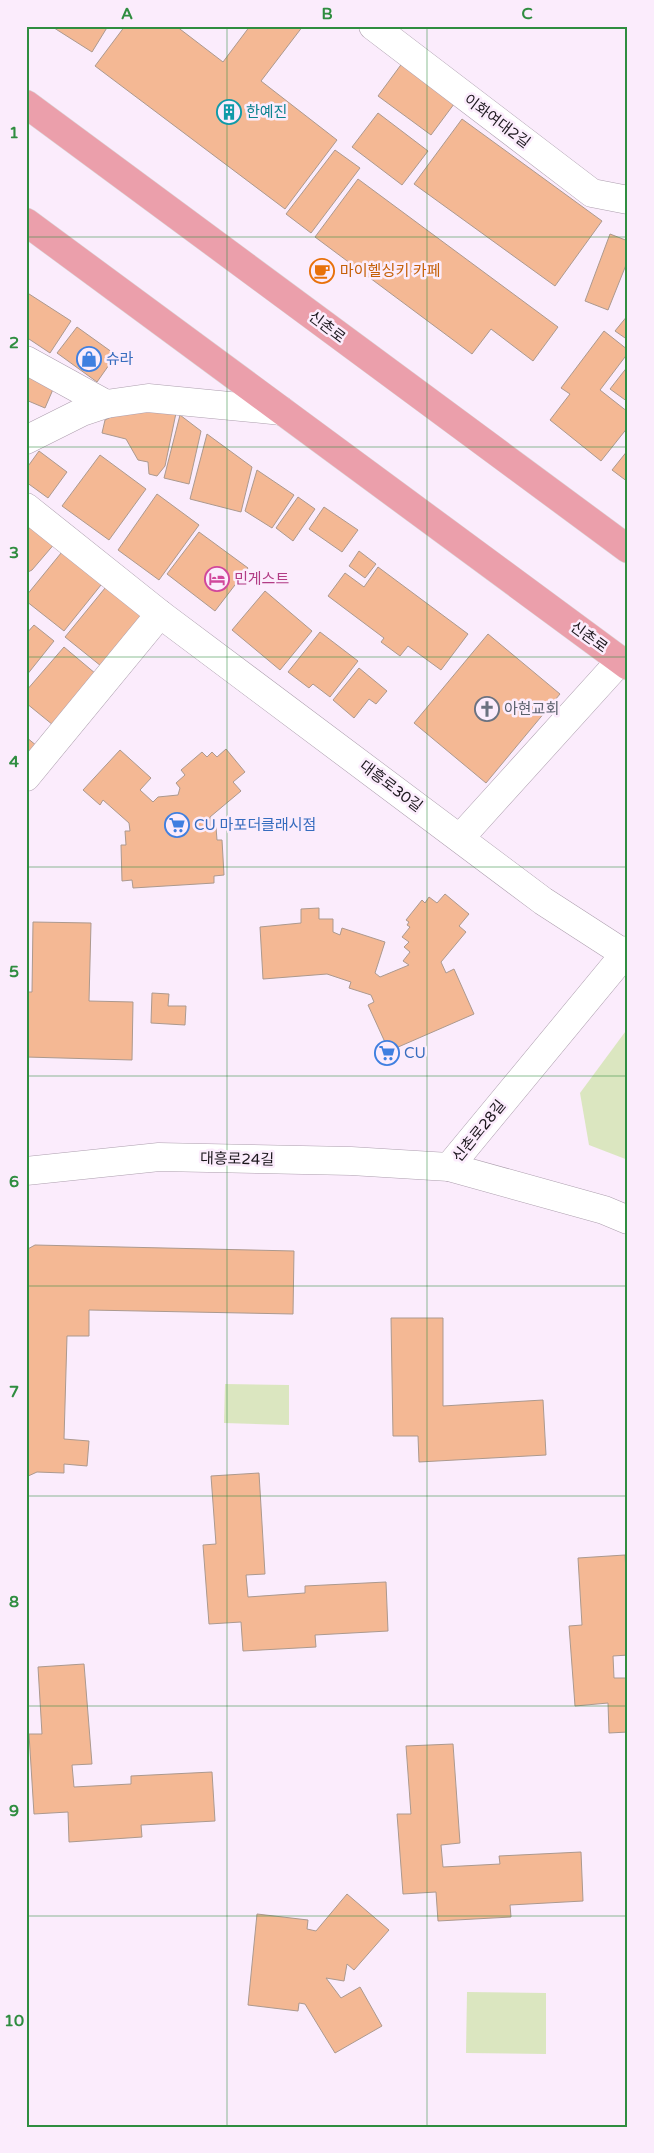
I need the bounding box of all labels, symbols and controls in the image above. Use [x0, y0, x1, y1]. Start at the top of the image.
text: A [121, 4, 133, 24]
text: B [321, 4, 333, 24]
text: C [521, 4, 533, 24]
street label: 이화여대2길 [460, 90, 534, 152]
building icon: 한예진 [216, 99, 242, 125]
place label: 한예진 [246, 103, 287, 121]
text: 1 [9, 123, 19, 143]
cafe icon: 마이헬싱키 카페 [309, 258, 335, 284]
place label: 마이헬싱키 카페 [340, 262, 441, 280]
street label: 신촌로 [305, 307, 349, 347]
text: 2 [9, 333, 19, 353]
shop icon: 슈라 [76, 346, 102, 372]
place label: 슈라 [106, 350, 134, 368]
text: 3 [9, 543, 19, 563]
hotel icon: 민게스트 [204, 566, 230, 592]
place label: 민게스트 [234, 570, 289, 588]
street label: 신촌로 [567, 618, 611, 656]
church icon: 아현교회 [474, 696, 500, 722]
place label: 아현교회 [504, 700, 559, 718]
text: 4 [9, 752, 19, 772]
street label: 대흥로30길 [356, 757, 426, 815]
supermarket icon: CU 마포더클래시점 [164, 812, 190, 838]
place label: CU 마포더클래시점 [194, 816, 316, 834]
text: 5 [9, 962, 19, 982]
supermarket icon: CU [374, 1040, 400, 1066]
place label: CU [404, 1044, 426, 1062]
street label: 신촌로28길 [449, 1097, 509, 1165]
street label: 대흥로24길 [200, 1149, 274, 1169]
text: 6 [9, 1172, 19, 1192]
text: 7 [9, 1382, 19, 1402]
text: 8 [9, 1592, 19, 1612]
text: 9 [9, 1801, 19, 1821]
text: 10 [4, 2011, 24, 2031]

